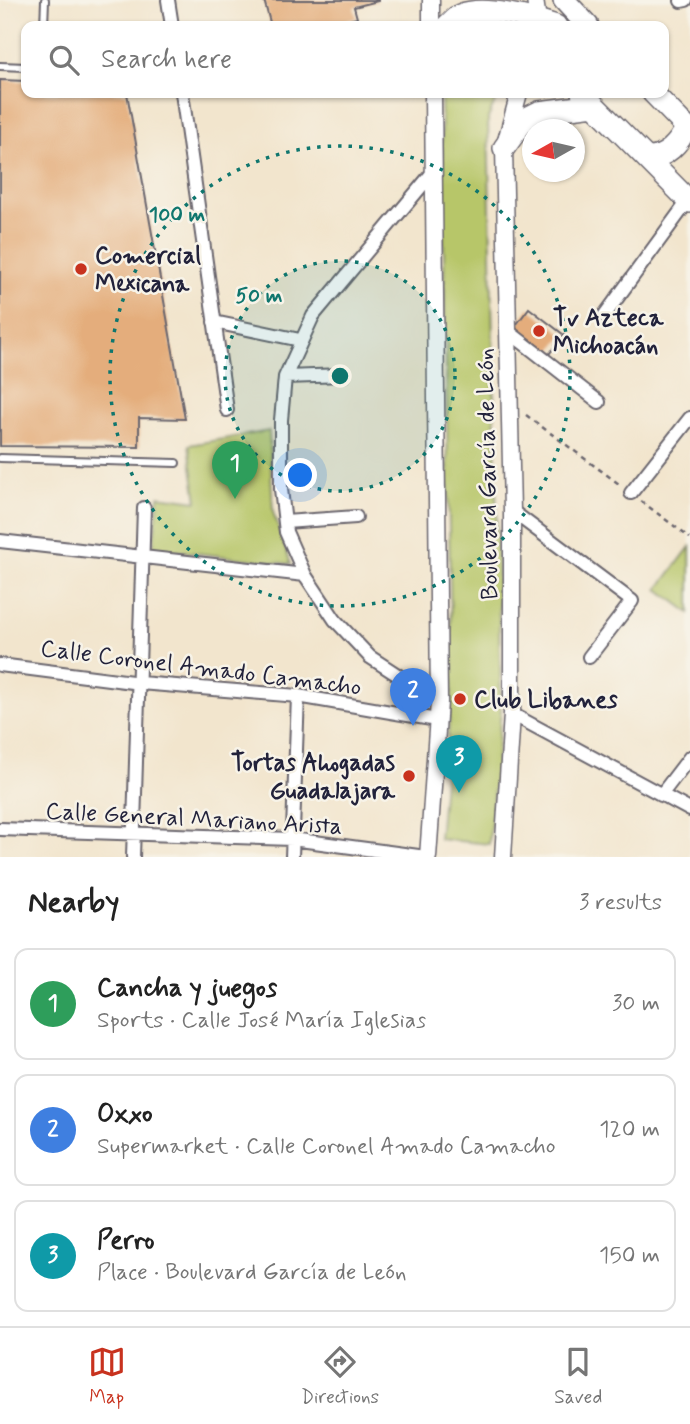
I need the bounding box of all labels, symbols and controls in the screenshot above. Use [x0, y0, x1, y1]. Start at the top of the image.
search box [21, 21, 669, 98]
icon: search [45, 41, 83, 79]
text: Search here [101, 43, 232, 77]
north arrow [522, 119, 585, 182]
text: 100 m [149, 201, 205, 229]
place label: Comercial Mexicana [95, 241, 201, 300]
marker: Comercial Mexicana [73, 261, 89, 277]
text: 50 m [236, 282, 283, 310]
place label: Tv Azteca Michoacán [553, 303, 664, 362]
marker: Tv Azteca Michoacán [531, 323, 547, 339]
street label: Boulevard García de León [471, 348, 506, 600]
centre of rings [328, 364, 352, 388]
pin: 1 [212, 441, 258, 499]
your location [283, 458, 317, 492]
street label: Calle Coronel Amado Camacho [39, 633, 363, 704]
pin: 2 [390, 668, 436, 726]
place label: Club Libanes [474, 685, 618, 716]
marker: Club Libanes [452, 691, 468, 707]
pin: 3 [436, 735, 482, 793]
place label: Tortas Ahogadas Guadalajara [231, 748, 396, 807]
marker: Tortas Ahogadas Guadalajara [401, 768, 417, 784]
street label: Calle General Mariano Arista [45, 796, 343, 843]
text: Nearby [28, 883, 119, 922]
text: 3 results [579, 888, 662, 918]
text: Cancha y juegos [97, 972, 277, 1006]
text: 1 [48, 989, 58, 1019]
text: 30 m [612, 989, 660, 1019]
text: Sports · Calle José María Iglesias [97, 1006, 426, 1036]
text: Oxxo [97, 1098, 153, 1132]
text: 2 [47, 1115, 59, 1145]
text: 120 m [599, 1115, 660, 1145]
text: Supermarket · Calle Coronel Amado Camacho [97, 1132, 556, 1162]
text: Perro [97, 1224, 155, 1258]
text: 3 [48, 1241, 58, 1271]
text: 150 m [599, 1241, 660, 1271]
text: Place · Boulevard García de León [97, 1258, 407, 1288]
tab: Map [88, 1343, 126, 1410]
tab: Directions [301, 1343, 379, 1410]
tab: Saved [554, 1343, 602, 1410]

